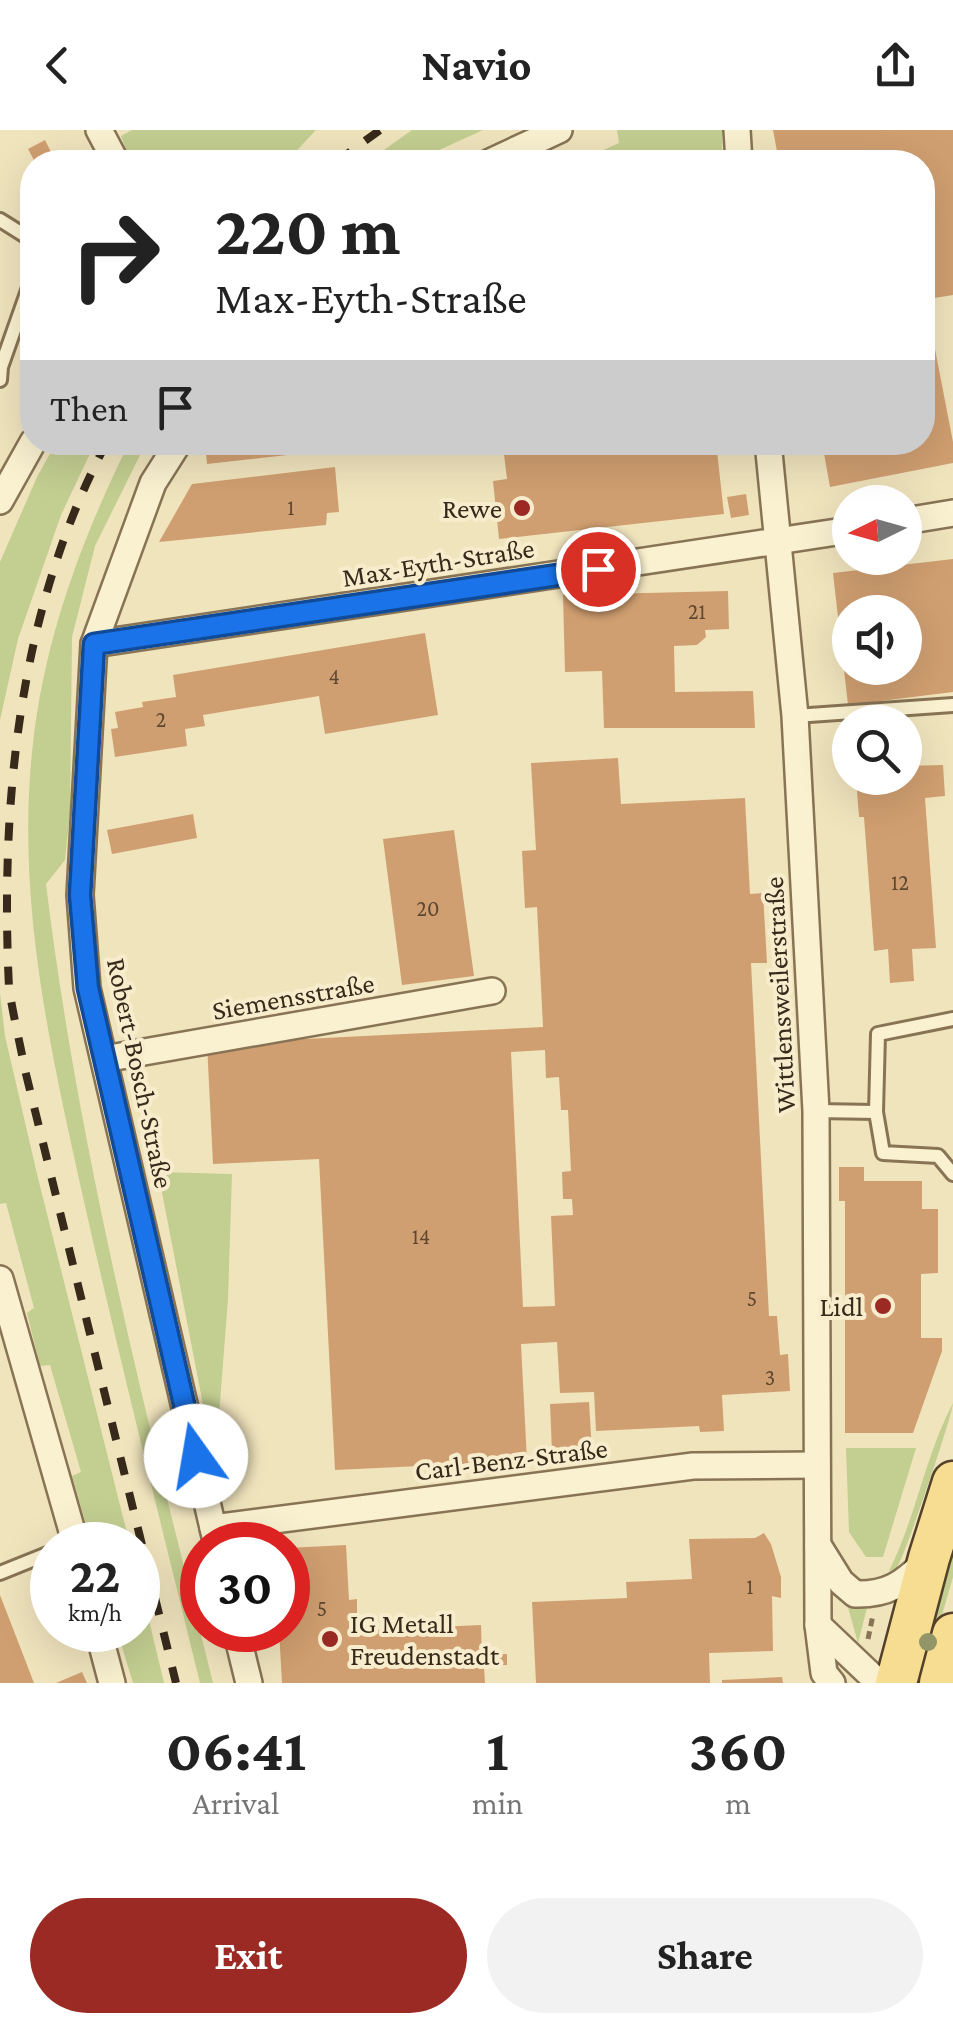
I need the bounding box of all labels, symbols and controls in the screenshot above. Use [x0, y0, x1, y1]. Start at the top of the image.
icon: back [30, 38, 85, 93]
icon: share [868, 38, 923, 93]
text: Navio [421, 40, 532, 90]
icon: right [50, 190, 180, 320]
text: 220 m [215, 191, 401, 269]
text: Max-Eyth-Straße [215, 273, 527, 323]
icon: arrive [148, 380, 203, 435]
text: Then [50, 387, 128, 429]
north arrow [832, 485, 922, 575]
map controls [832, 485, 922, 795]
place label: Rewe [442, 493, 502, 524]
house number: 1 [287, 495, 295, 520]
marker: Rewe [511, 497, 533, 519]
pin [556, 527, 641, 612]
street label: Max-Eyth-Straße [340, 532, 536, 593]
icon: arrive [571, 542, 626, 597]
button: sound [832, 595, 922, 685]
house number: 21 [688, 599, 706, 624]
house number: 4 [328, 664, 340, 689]
button: search [832, 705, 922, 795]
house number: 2 [156, 707, 166, 732]
house number: 12 [891, 870, 909, 895]
street label: Wittlensweilerstraße [758, 876, 801, 1114]
house number: 20 [417, 896, 439, 921]
street label: Robert-Bosch-Straße [101, 955, 180, 1191]
street label: Siemensstraße [210, 967, 377, 1026]
house number: 14 [412, 1224, 430, 1249]
house number: 5 [747, 1286, 757, 1311]
place label: Lidl [820, 1291, 863, 1322]
marker: Lidl [872, 1295, 894, 1317]
house number: 3 [765, 1365, 775, 1390]
position arrow [144, 1404, 248, 1508]
street label: Carl-Benz-Straße [413, 1432, 609, 1487]
speed limit sign: 30 [180, 1522, 310, 1652]
text: 22 [70, 1547, 120, 1603]
house number: 1 [746, 1574, 754, 1599]
house number: 5 [317, 1596, 327, 1621]
text: km/h [68, 1599, 122, 1626]
place label: IG Metall Freudenstadt [350, 1608, 500, 1671]
marker: IG Metall Freudenstadt [319, 1628, 341, 1650]
text: 06:41 [166, 1716, 306, 1783]
text: 1 [486, 1716, 509, 1783]
text: 360 [689, 1716, 787, 1783]
text: Arrival [192, 1785, 280, 1821]
text: min [472, 1785, 523, 1821]
text: m [725, 1785, 751, 1821]
button: Exit [30, 1898, 467, 2013]
button: Share [487, 1898, 923, 2013]

